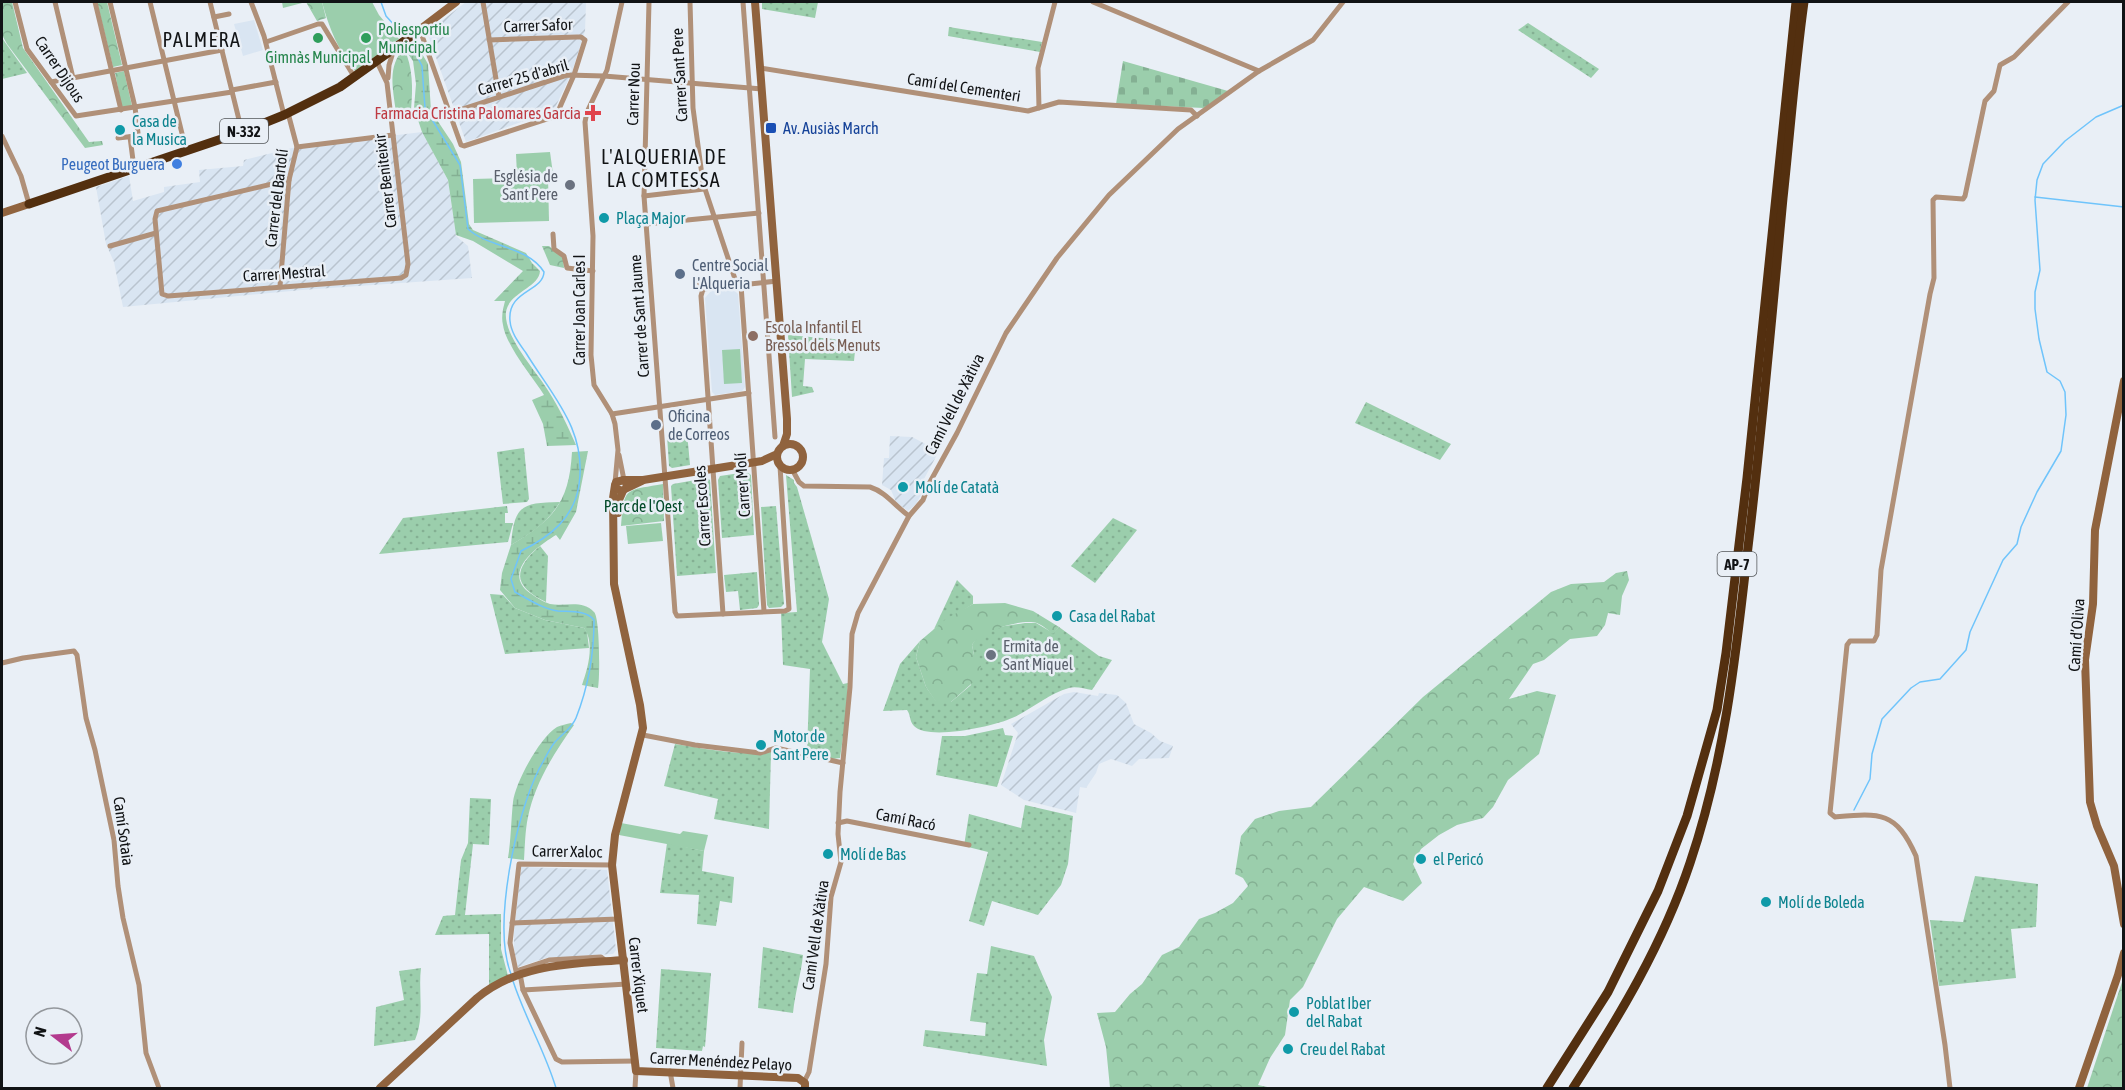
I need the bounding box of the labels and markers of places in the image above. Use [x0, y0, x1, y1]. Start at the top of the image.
place label: Poliesportiu Municipal [378, 20, 450, 57]
marker: Gimnàs Municipal [311, 31, 325, 45]
marker: Poliesportiu Municipal [359, 31, 373, 45]
place label: Gimnàs Municipal [265, 48, 371, 67]
place label: Farmacia Cristina Palomares Garcia [375, 104, 581, 122]
marker: Farmacia Cristina Palomares Garcia [586, 106, 600, 120]
place label: Casa de la Musica [132, 112, 187, 148]
place label: Av. Ausiàs March [783, 119, 879, 137]
marker: Av. Ausiàs March [764, 121, 778, 135]
marker: Casa de la Musica [113, 123, 127, 137]
place label: Peugeot Burguera [61, 155, 165, 174]
marker: Peugeot Burguera [170, 157, 184, 171]
place label: Església de Sant Pere [494, 167, 558, 203]
marker: Església de Sant Pere [563, 178, 577, 192]
place label: Plaça Major [616, 209, 685, 228]
marker: Plaça Major [597, 211, 611, 225]
place label: Centre Social L'Alqueria [692, 256, 769, 293]
marker: Centre Social L'Alqueria [673, 267, 687, 281]
place label: Escola Infantil El Bressol dels Menuts [765, 318, 881, 354]
marker: Escola Infantil El Bressol dels Menuts [746, 329, 760, 343]
place label: Oficina de Correos [668, 407, 730, 443]
marker: Oficina de Correos [649, 418, 663, 432]
place label: Molí de Catatà [915, 478, 999, 496]
marker: Molí de Catatà [896, 480, 910, 494]
place label: Casa del Rabat [1069, 607, 1156, 625]
marker: Casa del Rabat [1050, 609, 1064, 623]
place label: Ermita de Sant Miquel [1003, 637, 1074, 674]
marker: Ermita de Sant Miquel [984, 648, 998, 662]
place label: Motor de Sant Pere [773, 727, 829, 763]
marker: Motor de Sant Pere [754, 738, 768, 752]
place label: Molí de Bas [840, 845, 906, 863]
marker: Molí de Bas [821, 847, 835, 861]
place label: el Pericó [1433, 850, 1483, 868]
marker: el Pericó [1414, 852, 1428, 866]
place label: Molí de Boleda [1778, 893, 1865, 911]
marker: Molí de Boleda [1759, 895, 1773, 909]
place label: Poblat Iber del Rabat [1306, 994, 1371, 1030]
marker: Poblat Iber del Rabat [1287, 1005, 1301, 1019]
place label: Creu del Rabat [1300, 1040, 1386, 1058]
marker: Creu del Rabat [1281, 1042, 1295, 1056]

